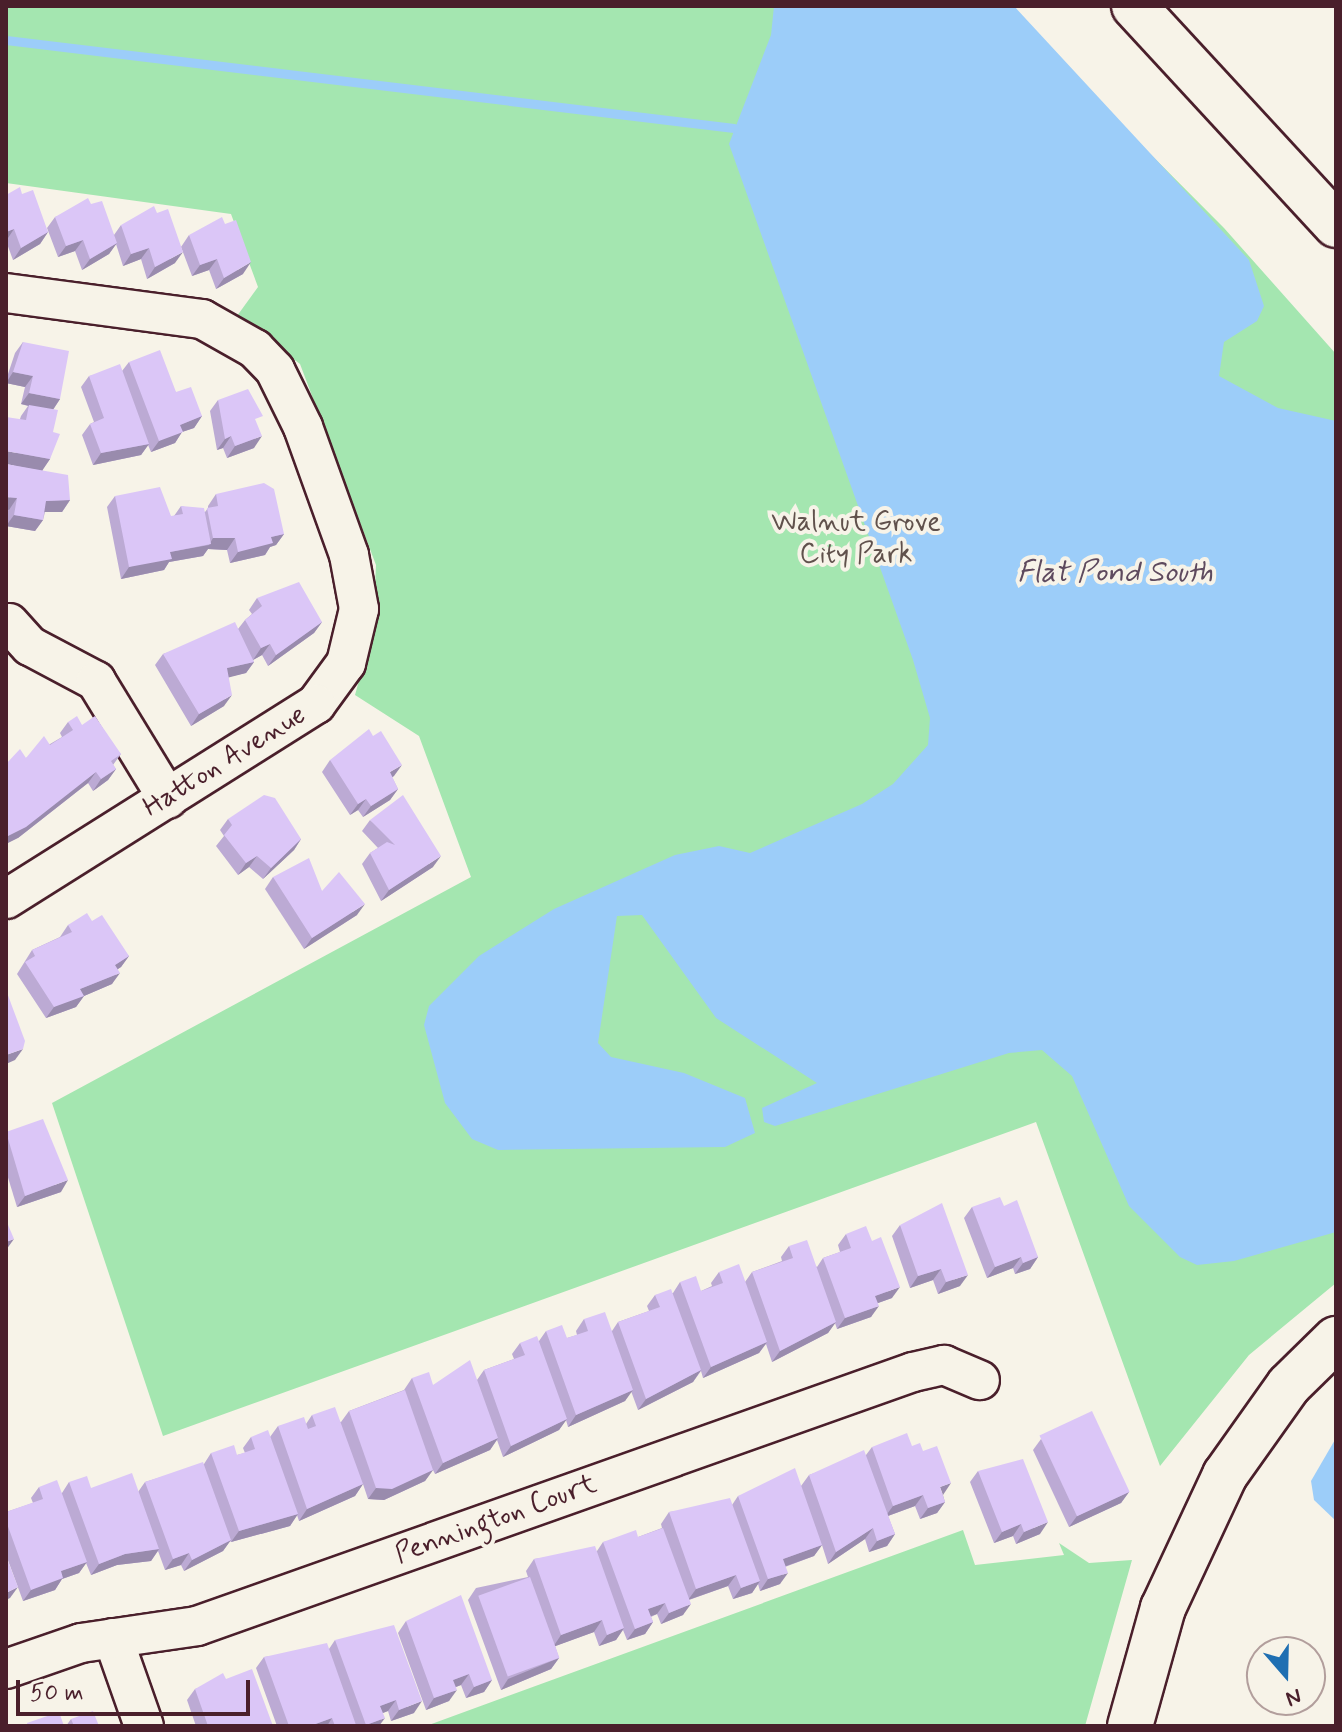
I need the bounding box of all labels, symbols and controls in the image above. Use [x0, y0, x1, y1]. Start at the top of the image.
park label: Walnut Grove City Park [771, 506, 941, 572]
water label: Flat Pond South [1019, 555, 1211, 591]
street label: Hatton Avenue [139, 700, 311, 824]
street label: Pennington Court [391, 1468, 601, 1572]
north arrow [1246, 1636, 1326, 1716]
scale bar [20, 1664, 254, 1714]
text: 50 m [30, 1678, 84, 1709]
text: N [1282, 1681, 1305, 1712]

